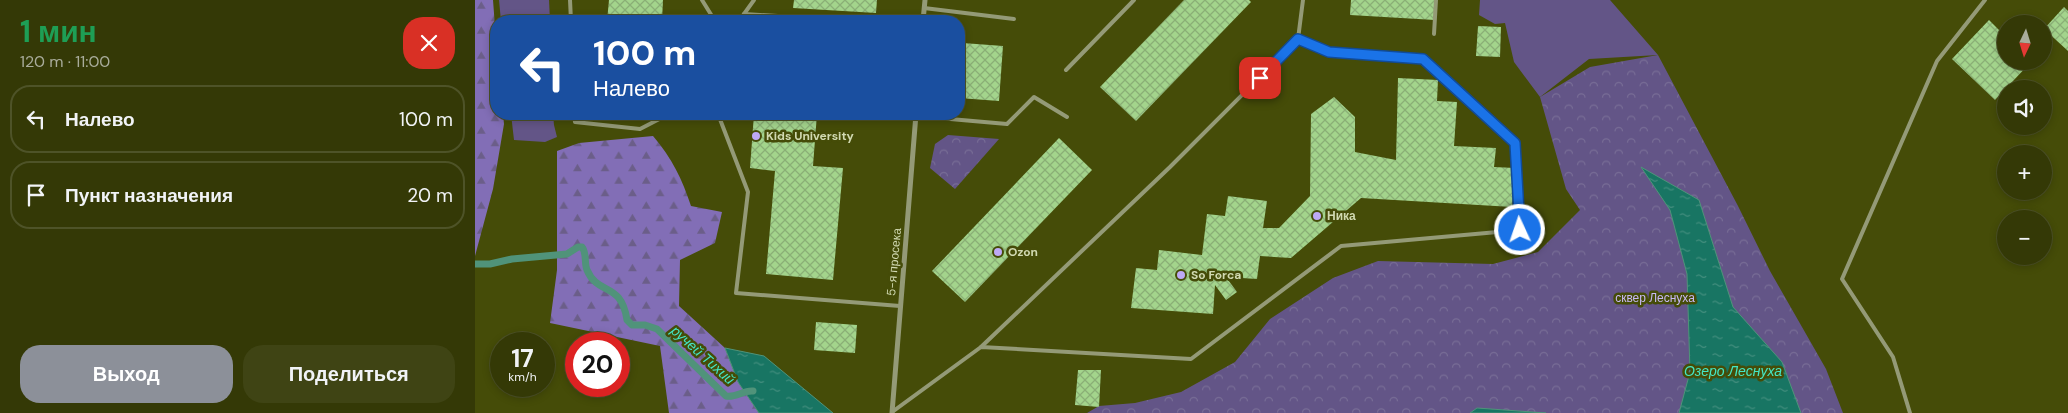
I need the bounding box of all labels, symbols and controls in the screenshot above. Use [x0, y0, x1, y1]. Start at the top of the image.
text: 1 мин [20, 12, 97, 51]
north arrow [1997, 15, 2053, 70]
map controls [1997, 15, 2052, 265]
button: close [403, 17, 455, 69]
text: 100 m [593, 30, 696, 76]
icon: left [510, 35, 575, 100]
text: 120 m · 11:00 [20, 51, 110, 72]
pin [1239, 57, 1281, 99]
icon: arrive [1246, 64, 1274, 92]
text: Налево [593, 74, 670, 103]
button: sound [1997, 80, 2052, 135]
icon: left [22, 105, 50, 133]
text: Налево [65, 107, 135, 132]
text: 100 m [399, 107, 453, 132]
place label: Kids University [766, 128, 855, 144]
marker: Kids University [750, 130, 762, 142]
button: + [1997, 145, 2052, 200]
icon: arrive [22, 181, 50, 209]
text: Пункт назначения [65, 183, 233, 208]
text: 20 m [407, 183, 453, 208]
position arrow [1493, 203, 1545, 255]
place label: Ника [1327, 208, 1356, 224]
marker: Ника [1311, 210, 1323, 222]
button: − [1997, 210, 2052, 265]
street label: 5-я просека [883, 227, 905, 297]
place label: Ozon [1008, 244, 1038, 260]
marker: Ozon [992, 246, 1004, 258]
place label: So Forca [1191, 267, 1241, 283]
marker: So Forca [1175, 269, 1187, 281]
park label: сквер Леснуха [1615, 290, 1695, 306]
water label: ручей Тихий [667, 321, 739, 388]
speed limit sign: 20 [565, 332, 630, 397]
text: 17 [511, 342, 534, 375]
button: Выход [20, 345, 233, 403]
button: Поделиться [243, 345, 455, 403]
water label: Озеро Леснуха [1684, 362, 1782, 380]
text: km/h [508, 369, 537, 385]

